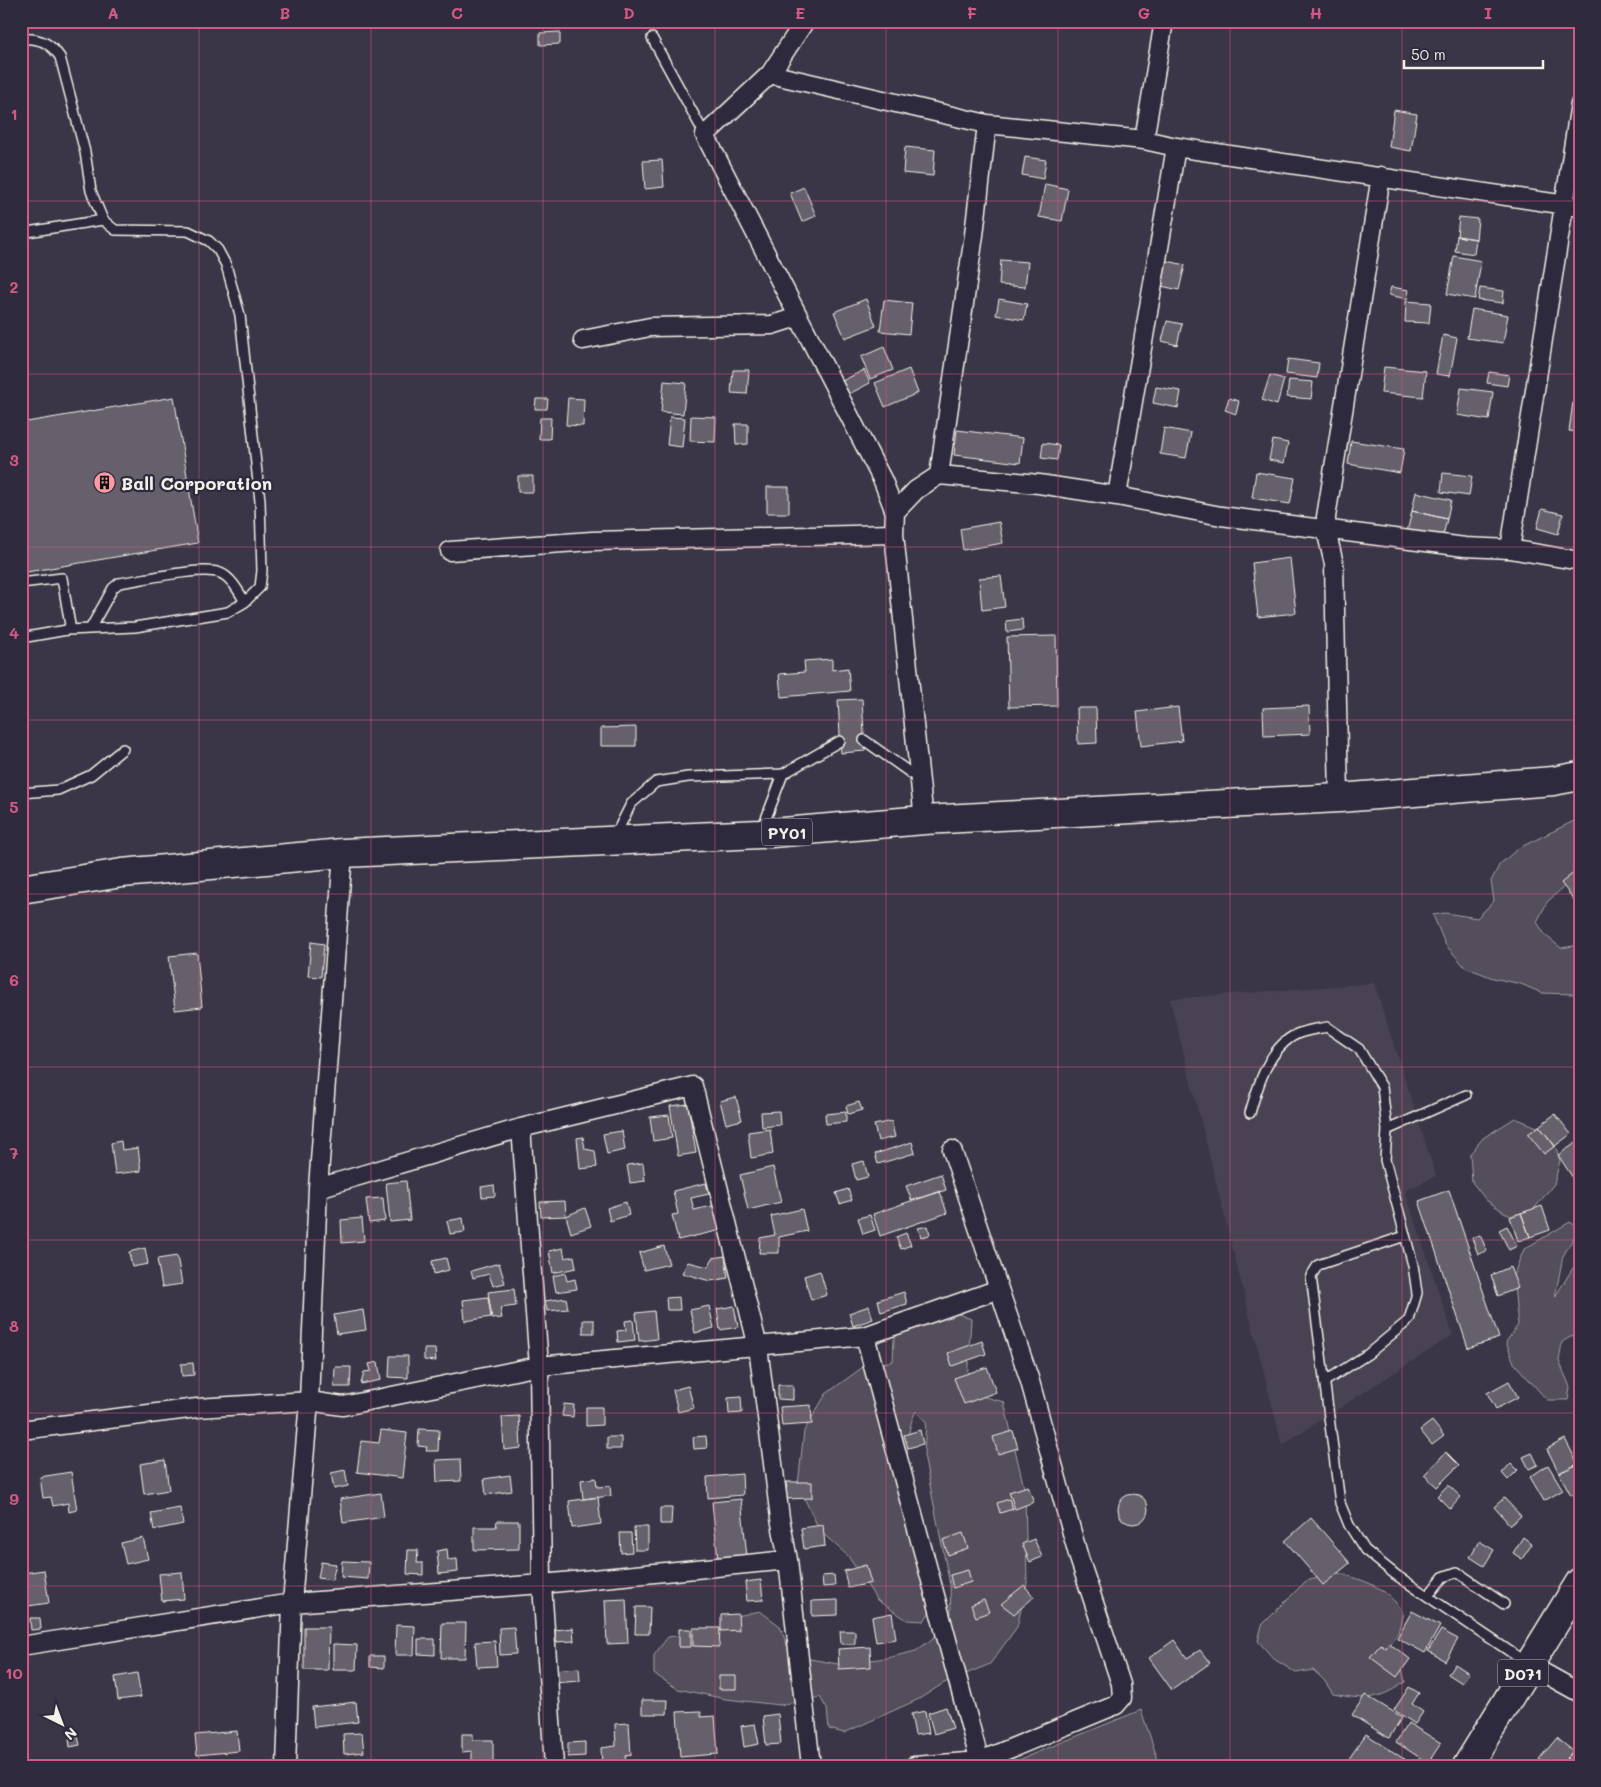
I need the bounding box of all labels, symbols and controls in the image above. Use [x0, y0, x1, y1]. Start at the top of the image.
text: A [107, 2, 119, 23]
text: B [280, 2, 290, 23]
text: C [451, 2, 463, 23]
text: D [623, 2, 635, 23]
text: E [795, 2, 805, 23]
text: F [967, 2, 977, 23]
text: G [1138, 2, 1150, 23]
text: H [1310, 2, 1322, 23]
text: I [1484, 2, 1492, 23]
scale bar [1404, 38, 1542, 70]
text: 50 m [1411, 44, 1446, 64]
text: 1 [10, 103, 18, 124]
text: 2 [10, 276, 19, 297]
text: 3 [9, 449, 19, 470]
building icon: Ball Corporation [93, 471, 117, 495]
place label: Ball Corporation [121, 471, 272, 495]
text: 4 [9, 622, 19, 643]
text: 5 [9, 796, 19, 817]
road number: PY01 [762, 819, 812, 846]
text: 6 [9, 969, 19, 990]
text: 7 [10, 1142, 19, 1163]
text: 8 [9, 1315, 19, 1336]
text: 9 [9, 1488, 19, 1509]
road number: D071 [1498, 1660, 1548, 1686]
text: 10 [5, 1662, 23, 1683]
north arrow [38, 1700, 88, 1750]
text: N [61, 1723, 81, 1745]

